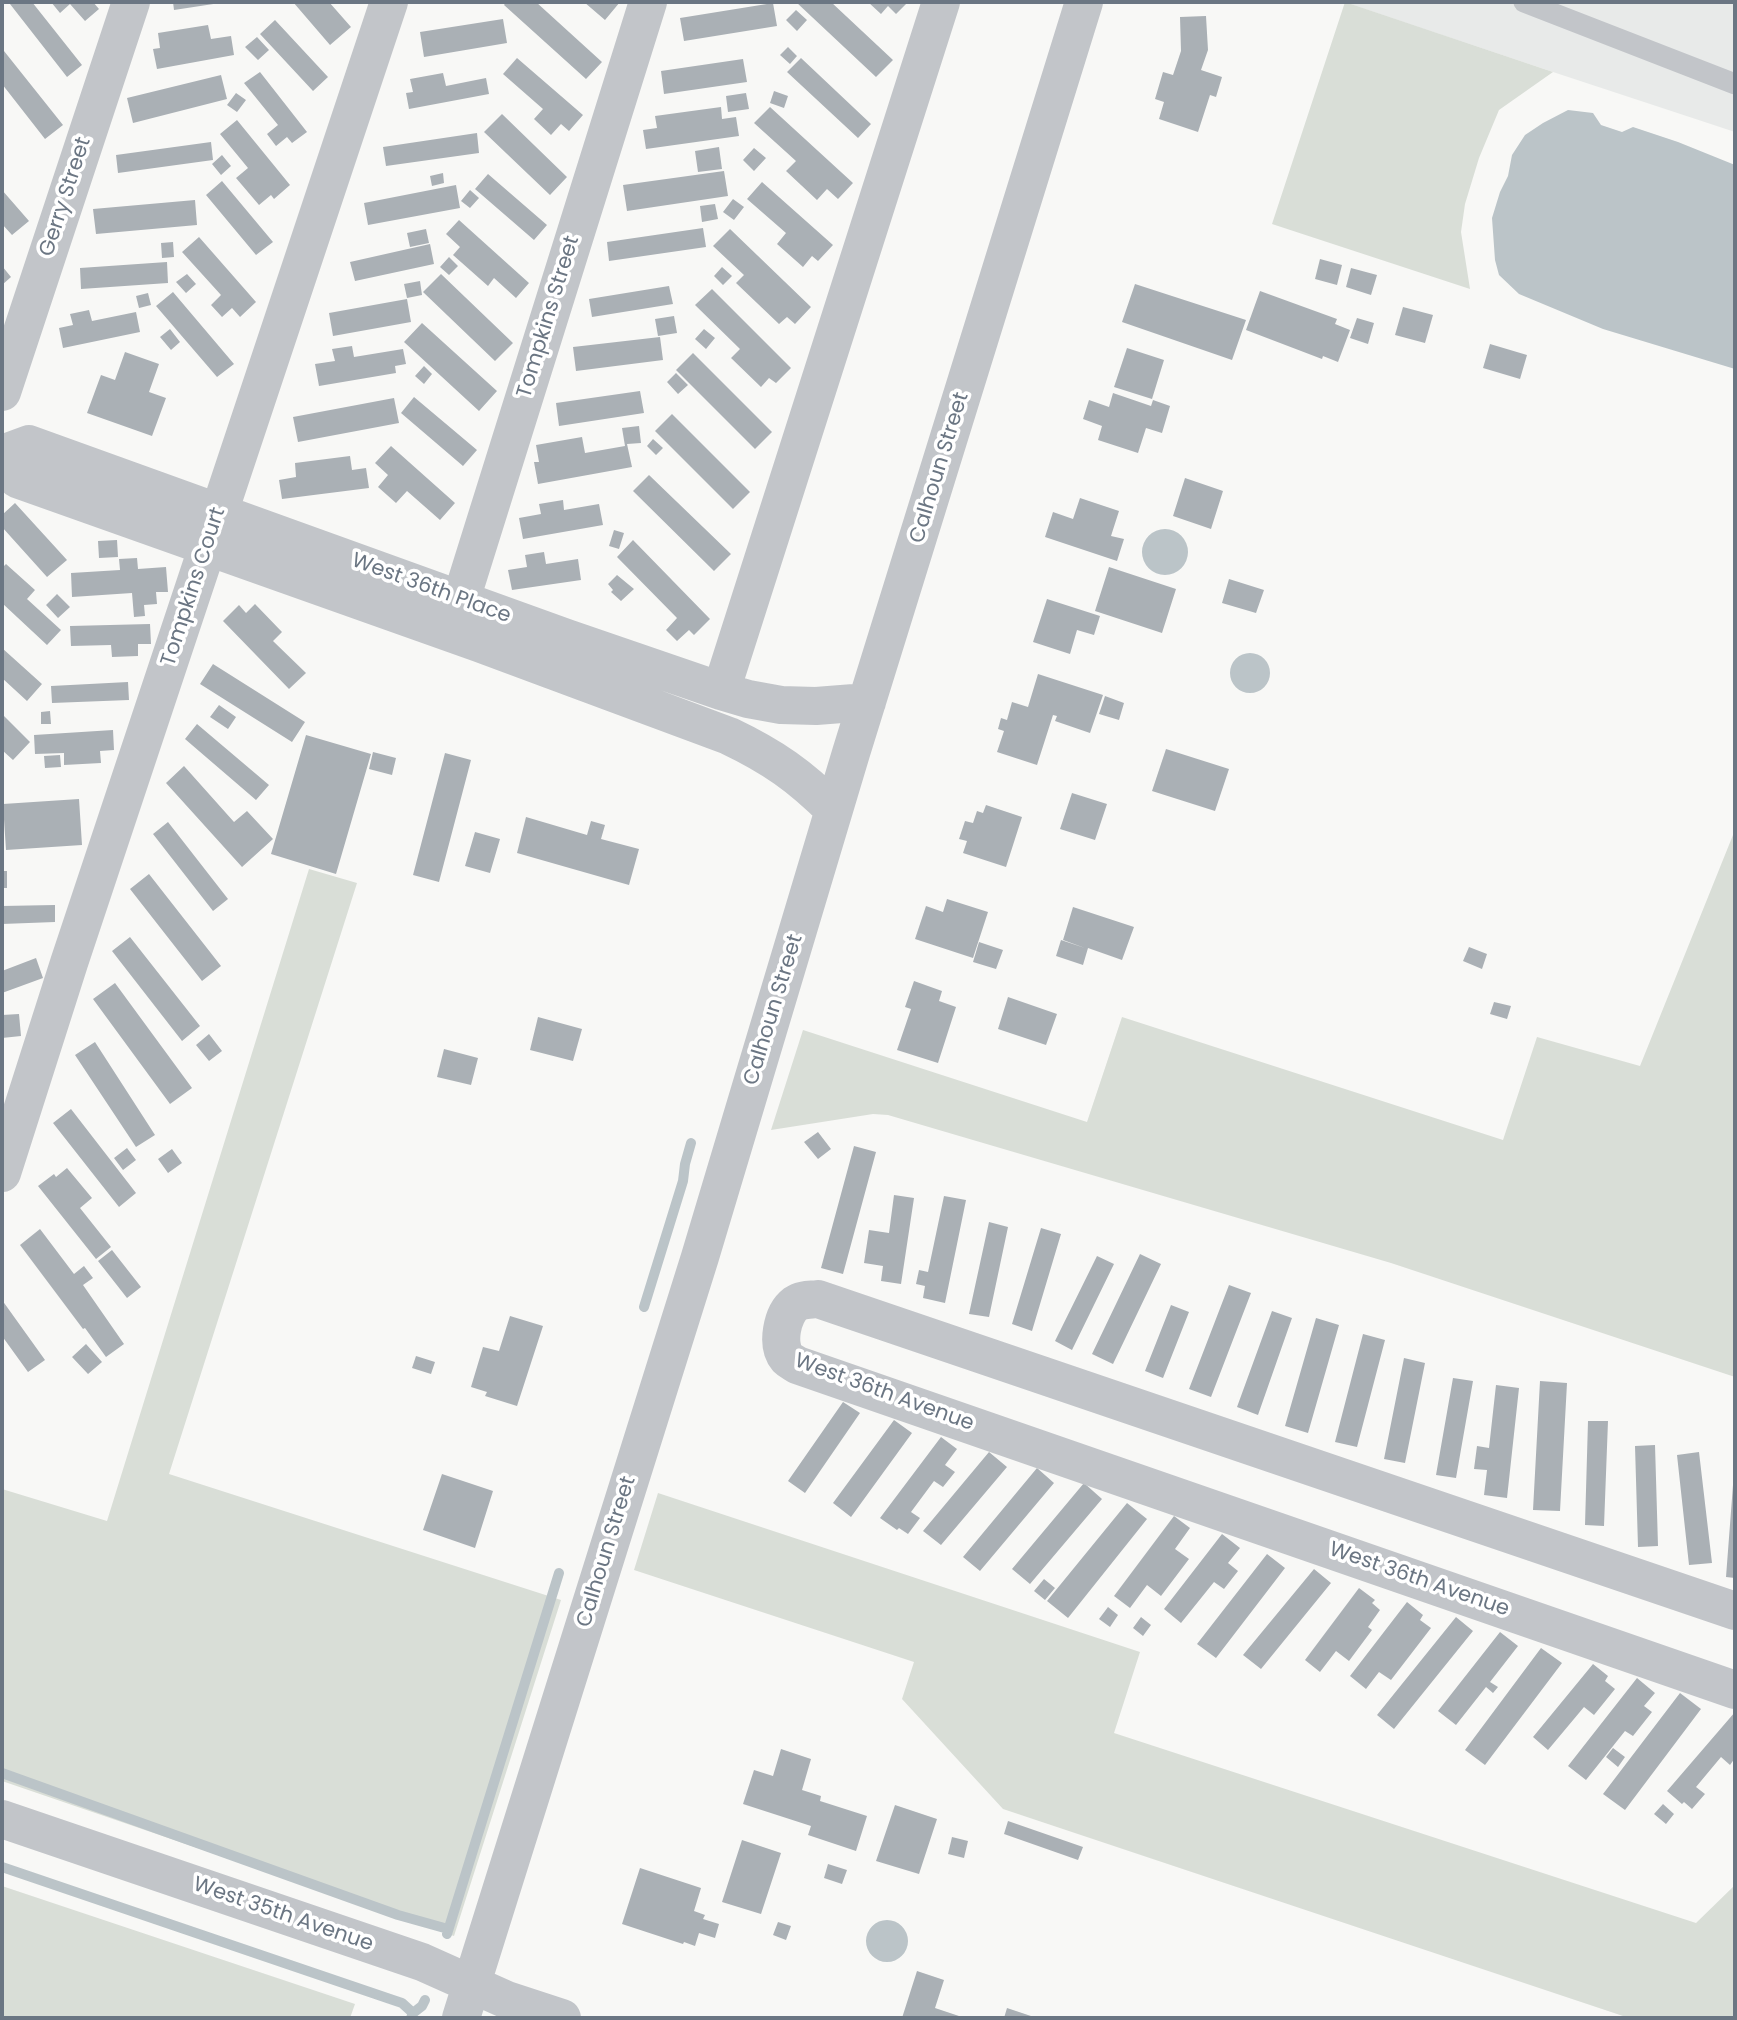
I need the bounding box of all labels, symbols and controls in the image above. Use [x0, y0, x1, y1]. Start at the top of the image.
street label: Gerry Street [35, 134, 97, 260]
street label: Tompkins Street [512, 233, 586, 401]
street label: Calhoun Street [905, 390, 975, 546]
street label: Tompkins Court [156, 505, 232, 669]
street label: West 36th Place [348, 549, 514, 629]
street label: Calhoun Street [739, 932, 809, 1088]
street label: West 36th Avenue [791, 1349, 977, 1437]
street label: Calhoun Street [572, 1474, 642, 1630]
street label: West 36th Avenue [1326, 1537, 1512, 1623]
street label: West 35th Avenue [190, 1872, 376, 1958]

